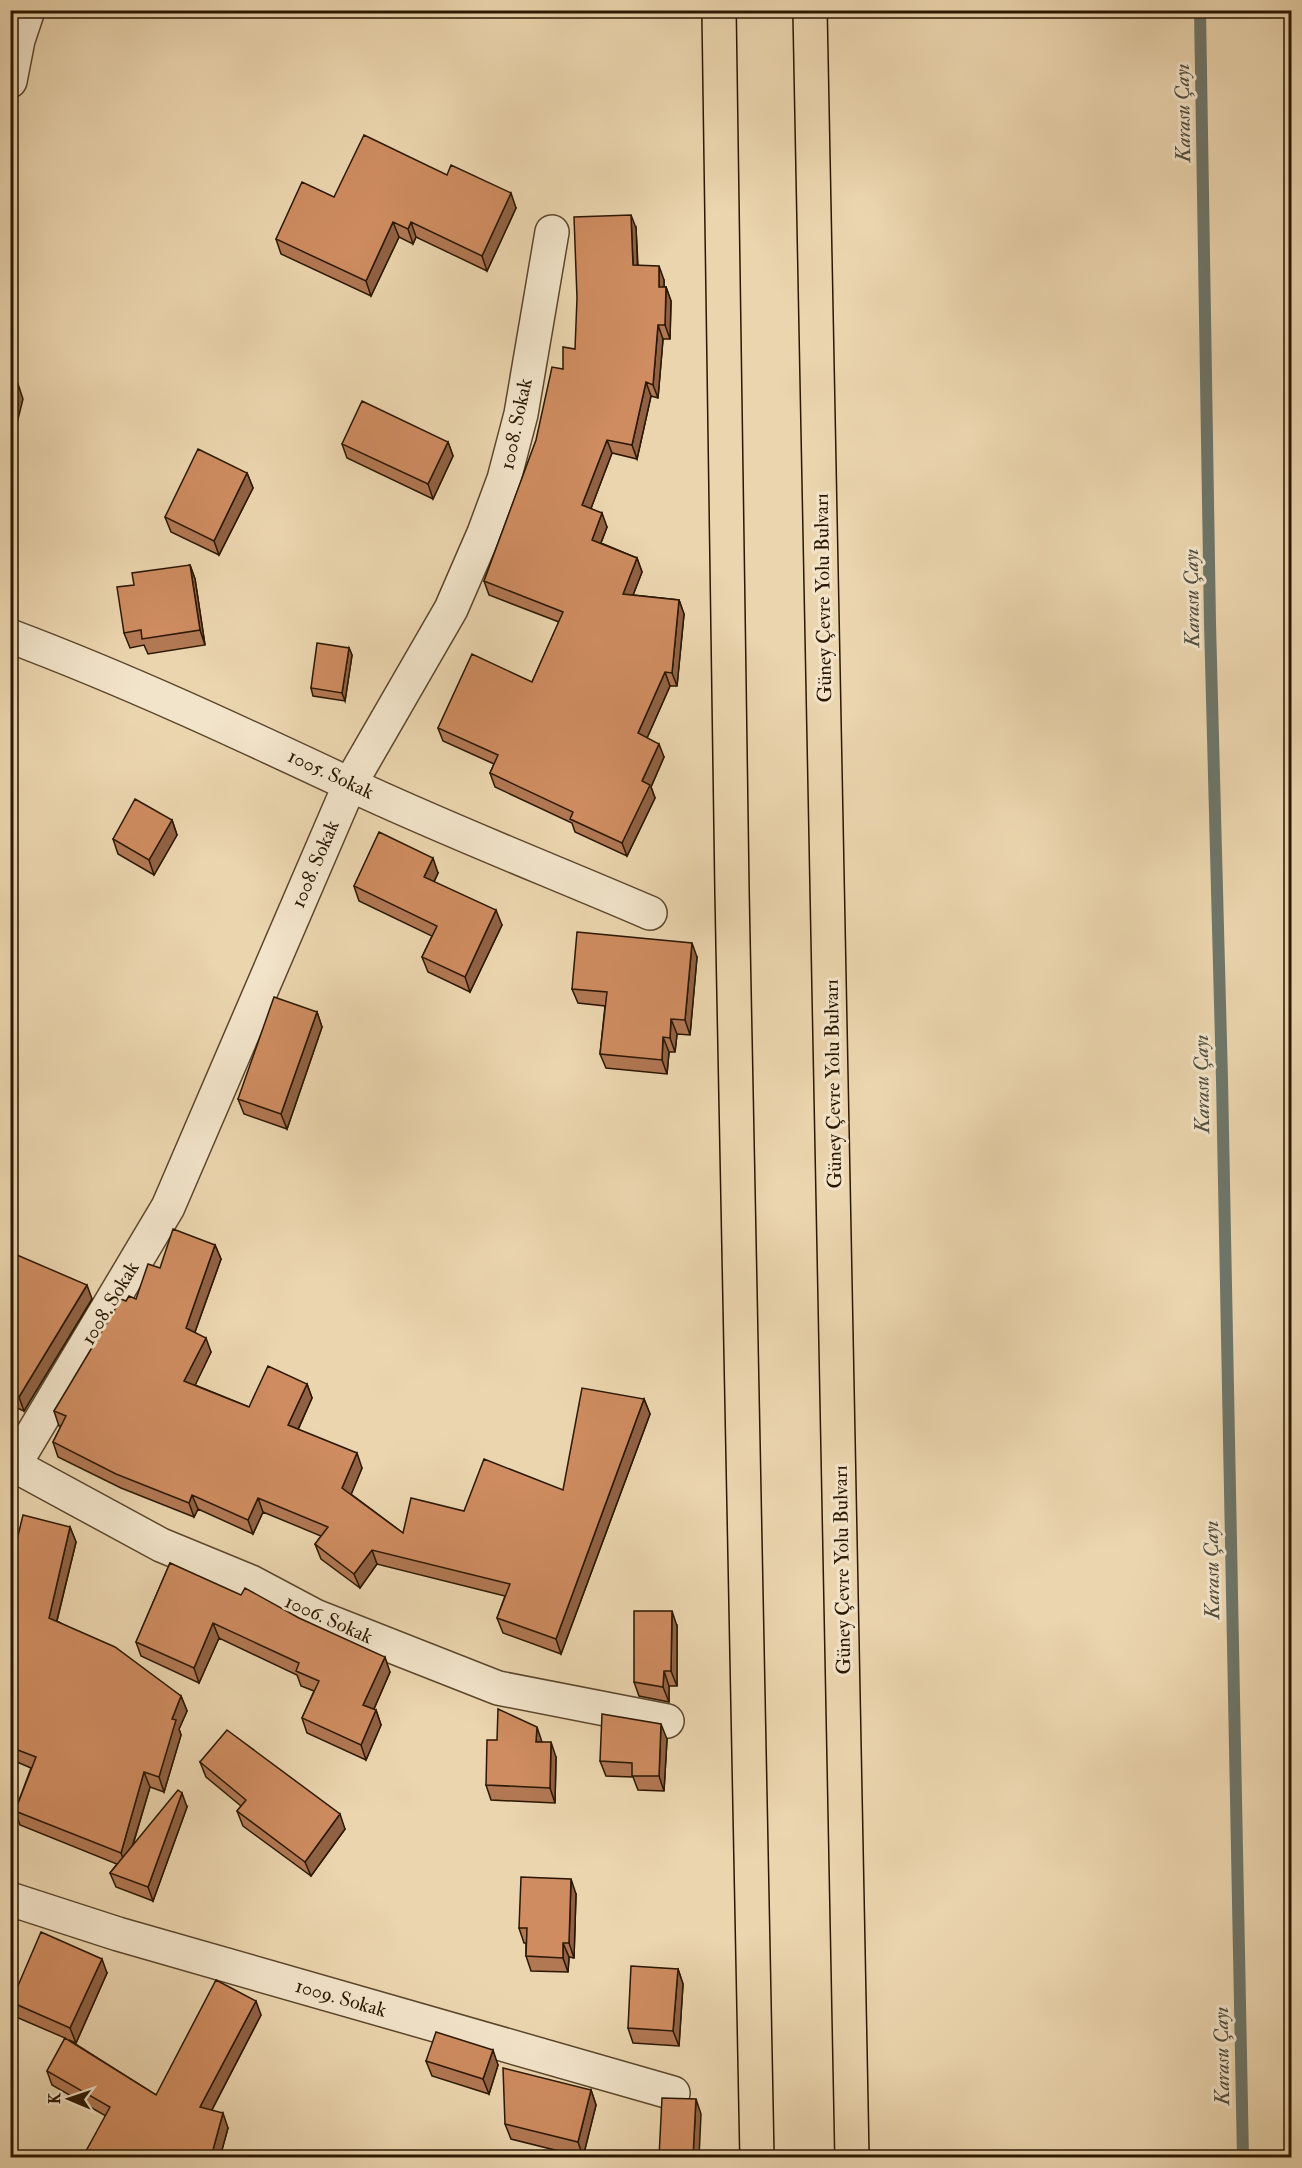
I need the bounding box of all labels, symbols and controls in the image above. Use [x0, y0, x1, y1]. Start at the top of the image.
water label: Karasu Çayı [1169, 63, 1197, 164]
street label: 1008. Sokak [494, 376, 538, 472]
street label: Güney Çevre Yolu Bulvarı [809, 493, 837, 703]
water label: Karasu Çayı [1178, 548, 1206, 649]
street label: 1005. Sokak [284, 743, 378, 805]
street label: 1008. Sokak [285, 816, 345, 912]
street label: Güney Çevre Yolu Bulvarı [819, 979, 847, 1189]
water label: Karasu Çayı [1188, 1034, 1216, 1135]
street label: 1008. Sokak [75, 1256, 145, 1349]
street label: Güney Çevre Yolu Bulvarı [828, 1465, 856, 1675]
water label: Karasu Çayı [1198, 1520, 1226, 1621]
street label: 1006. Sokak [281, 1589, 377, 1650]
street label: 1009. Sokak [292, 1973, 390, 2023]
water label: Karasu Çayı [1208, 2006, 1236, 2107]
north arrow [39, 2069, 99, 2129]
text: K [45, 2092, 65, 2104]

